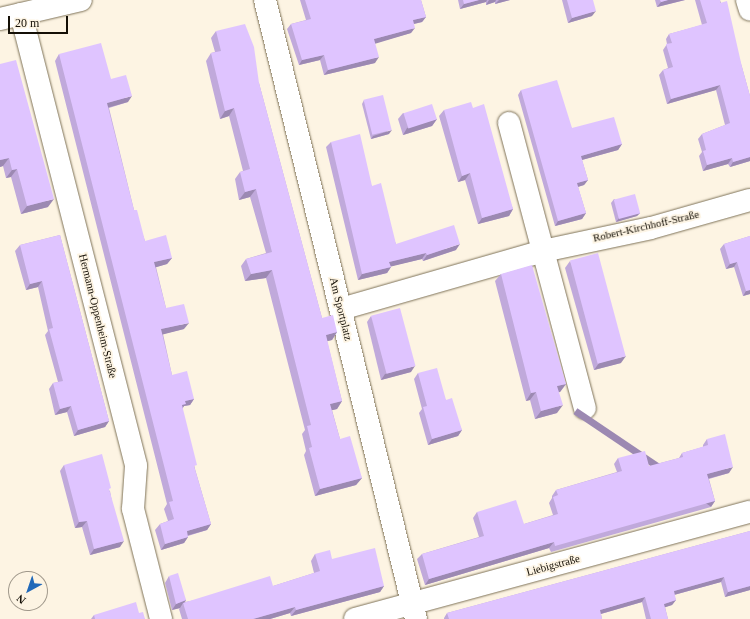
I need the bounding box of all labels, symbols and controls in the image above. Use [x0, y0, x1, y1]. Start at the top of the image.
scale bar [10, 8, 70, 34]
text: 20 m [15, 16, 39, 30]
street label: Robert-Kirchhoff-Straße [592, 207, 700, 245]
street label: Hermann-Oppenheim-Straße [76, 252, 120, 380]
street label: Am Sportplatz [327, 276, 355, 342]
street label: Liebigstraße [525, 552, 581, 578]
north arrow [8, 571, 48, 611]
text: N [14, 592, 28, 607]

